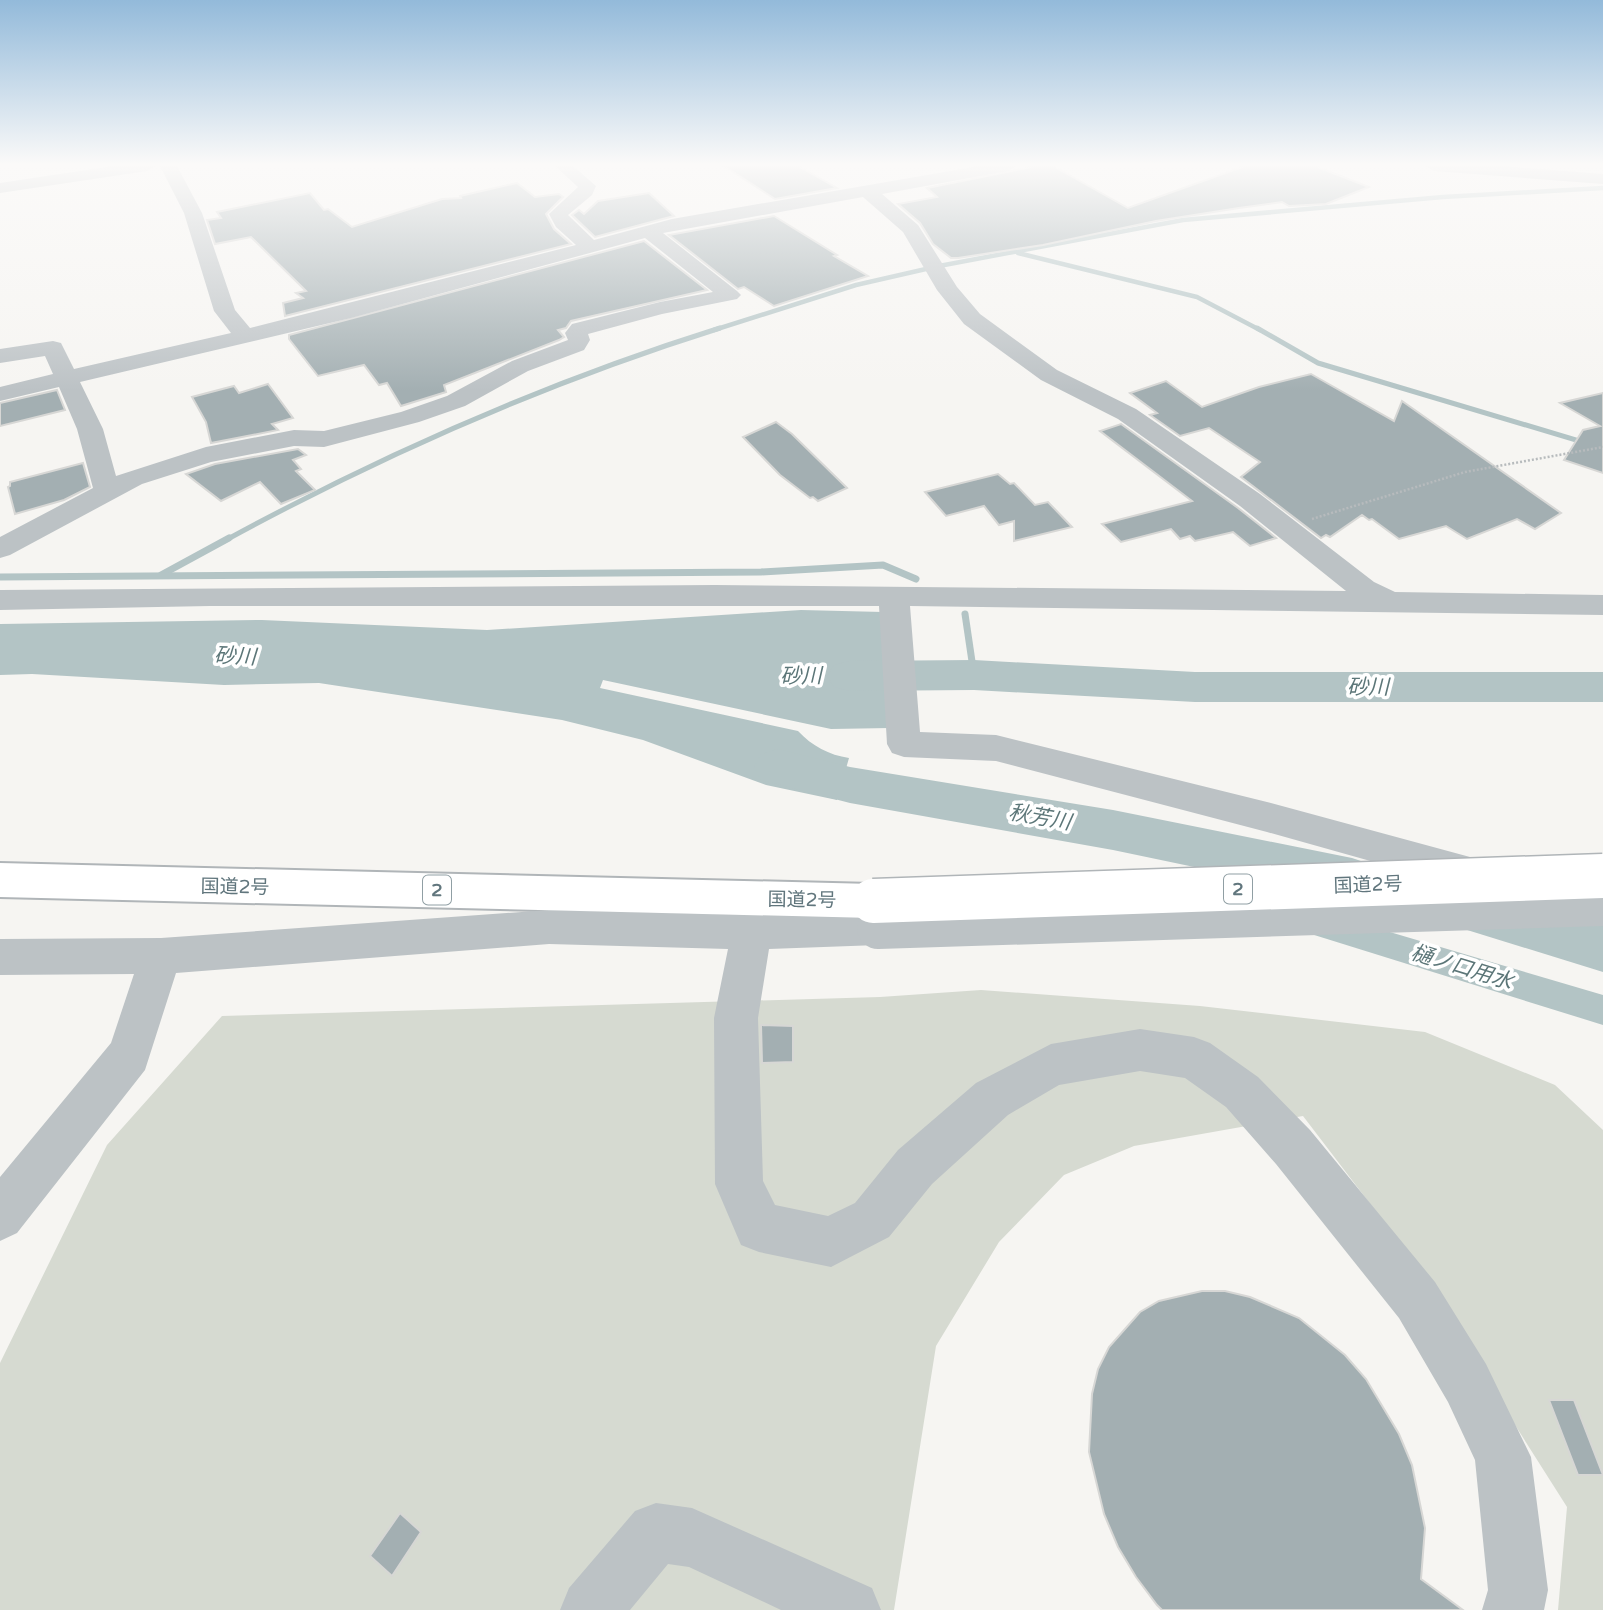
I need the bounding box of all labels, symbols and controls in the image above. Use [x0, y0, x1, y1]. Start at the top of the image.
water label: 砂川 [213, 643, 259, 670]
water label: 砂川 [780, 664, 824, 689]
water label: 砂川 [1347, 675, 1391, 700]
water label: 秋芳川 [1007, 800, 1075, 836]
street label: 国道2号 [1333, 873, 1403, 897]
road number: 2 [1224, 874, 1252, 904]
street label: 国道2号 [200, 875, 270, 899]
road number: 2 [423, 876, 451, 904]
street label: 国道2号 [767, 888, 837, 912]
water label: 樋ノ口用水 [1408, 940, 1518, 995]

